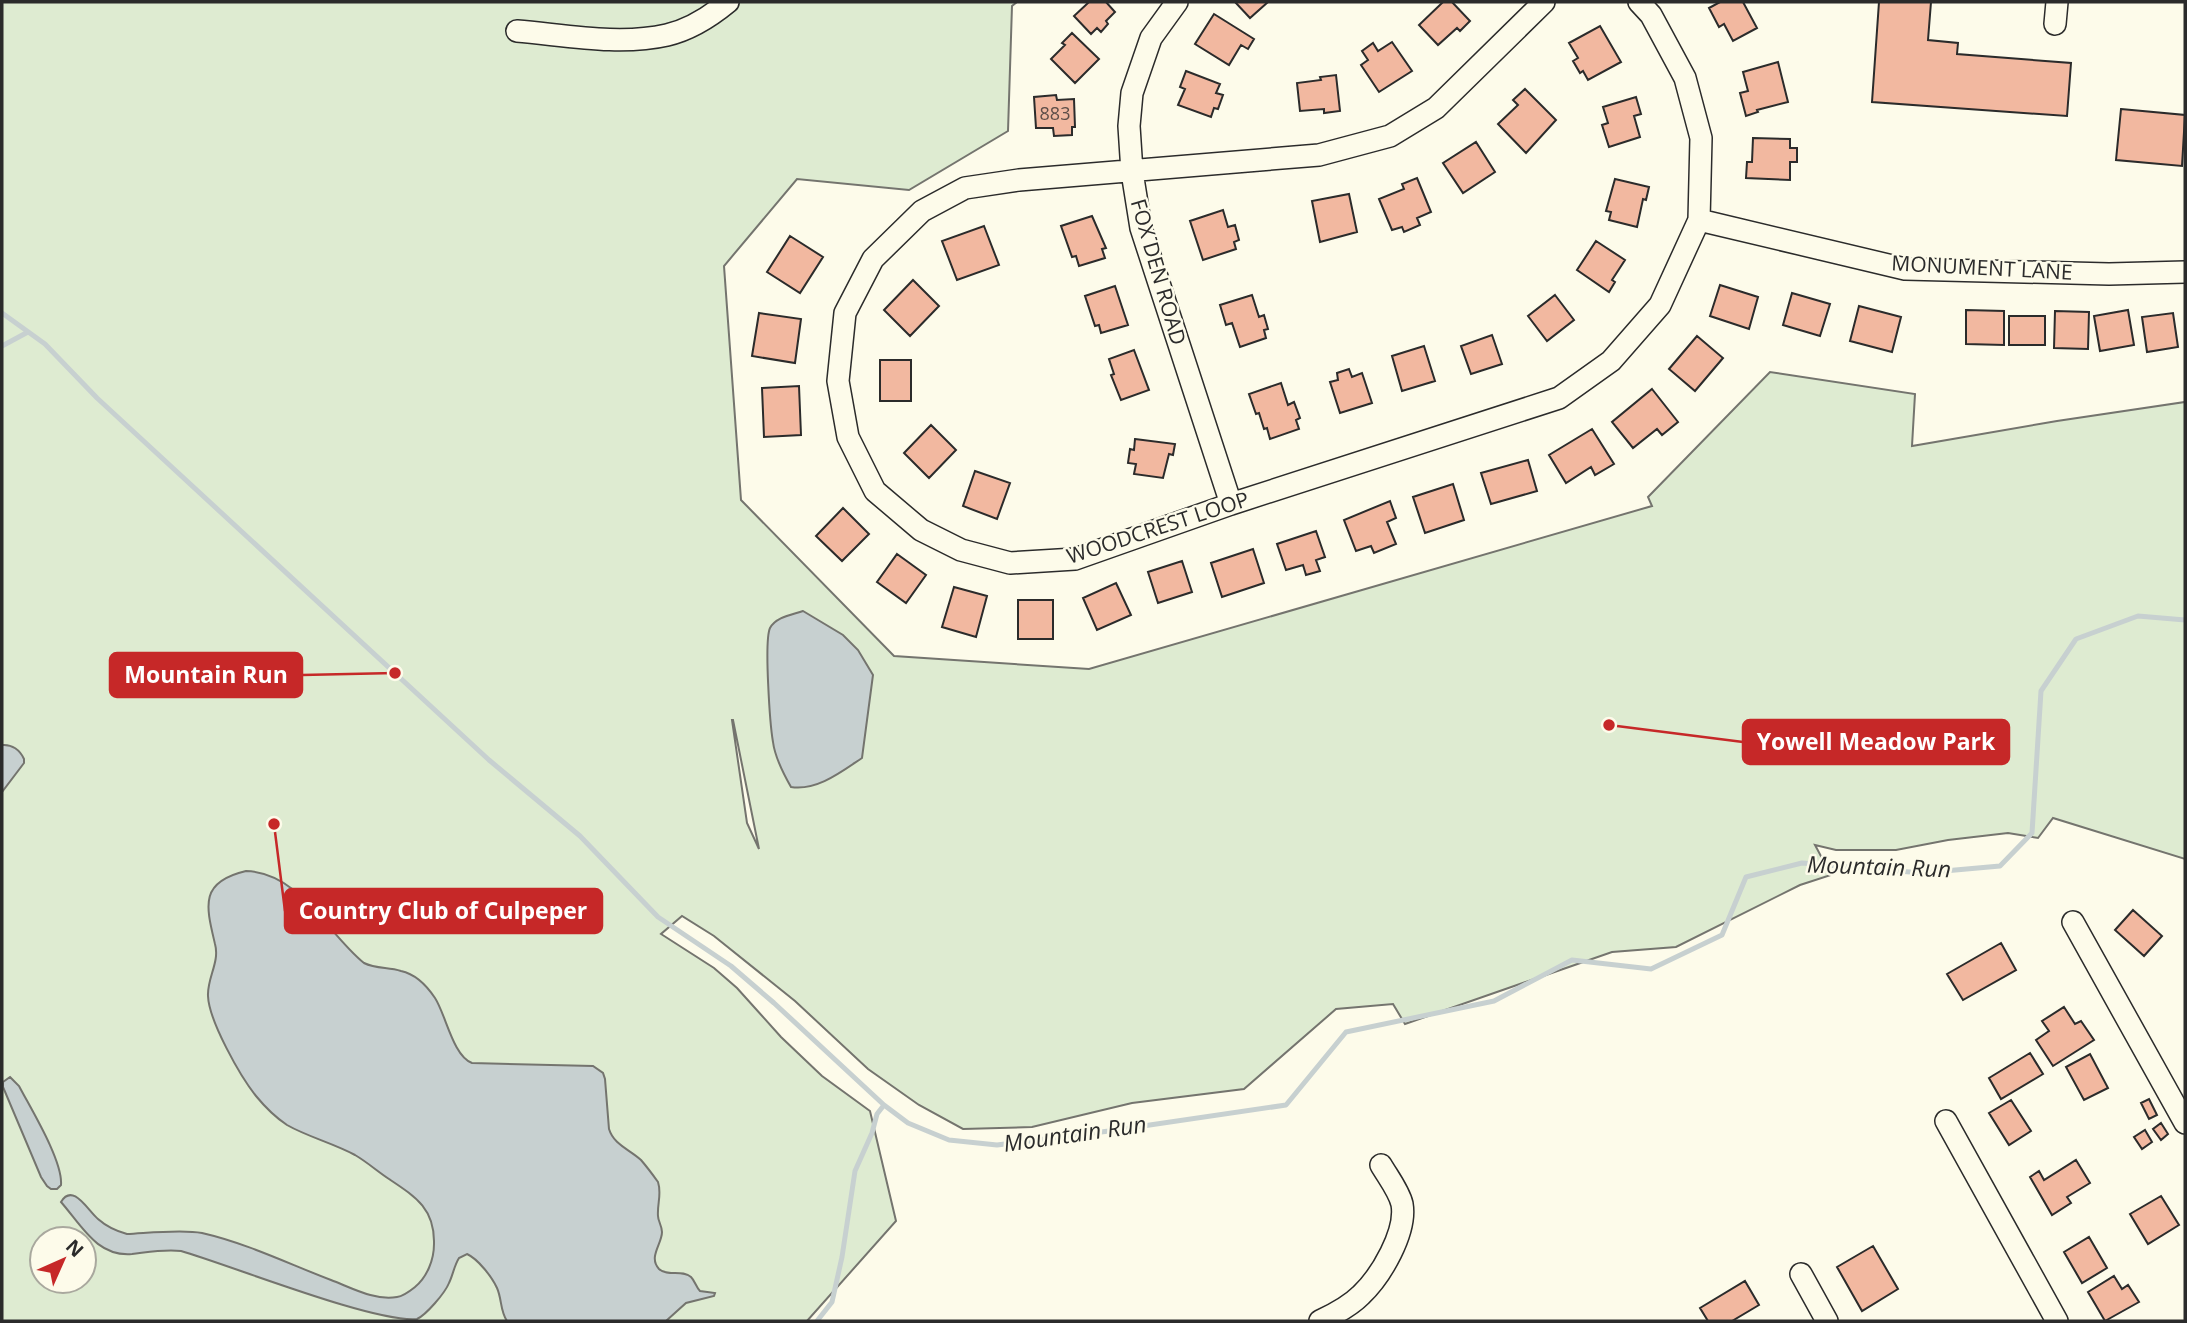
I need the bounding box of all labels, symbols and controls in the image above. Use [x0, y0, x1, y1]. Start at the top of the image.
house number: 883 [1040, 101, 1070, 125]
street label: FOX DEN ROAD [1125, 195, 1193, 348]
street label: MONUMENT LANE [1891, 248, 2073, 286]
street label: WOODCREST LOOP [1063, 484, 1252, 570]
callout: Mountain Run [110, 653, 302, 697]
text: Mountain Run [124, 658, 288, 690]
callout: Yowell Meadow Park [1743, 720, 2009, 764]
text: Yowell Meadow Park [1757, 725, 1996, 757]
water label: Mountain Run [1807, 847, 1952, 885]
callout: Country Club of Culpeper [285, 889, 602, 933]
text: Country Club of Culpeper [299, 894, 587, 926]
water label: Mountain Run [1001, 1107, 1148, 1159]
north arrow [28, 1225, 98, 1295]
text: N [60, 1233, 90, 1263]

